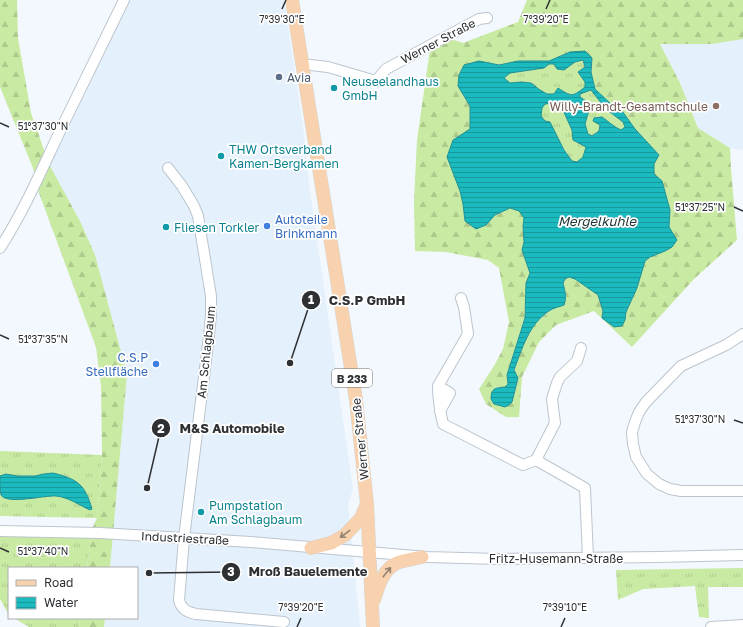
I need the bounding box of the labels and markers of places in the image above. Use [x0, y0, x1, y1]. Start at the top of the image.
place label: Avia [287, 70, 311, 85]
marker: Avia [274, 72, 284, 82]
place label: Neuseelandhaus GmbH [342, 74, 439, 103]
marker: Neuseelandhaus GmbH [329, 83, 339, 93]
place label: Willy-Brandt-Gesamtschule [549, 99, 708, 114]
marker: Willy-Brandt-Gesamtschule [711, 101, 721, 111]
place label: THW Ortsverband Kamen-Bergkamen [229, 142, 339, 171]
marker: THW Ortsverband Kamen-Bergkamen [216, 151, 226, 161]
place label: Autoteile Brinkmann [275, 212, 337, 241]
place label: Fliesen Torkler [174, 220, 260, 235]
marker: Autoteile Brinkmann [262, 221, 272, 231]
marker: Fliesen Torkler [161, 222, 171, 232]
callout: C.S.P GmbH [301, 288, 413, 313]
place label: C.S.P Stellfläche [85, 350, 148, 379]
marker: C.S.P Stellfläche [151, 359, 161, 369]
callout: M&S Automobile [151, 416, 292, 441]
place label: Pumpstation Am Schlagbaum [209, 498, 302, 527]
marker: Pumpstation Am Schlagbaum [196, 507, 206, 517]
callout: Mroß Bauelemente [221, 559, 376, 584]

